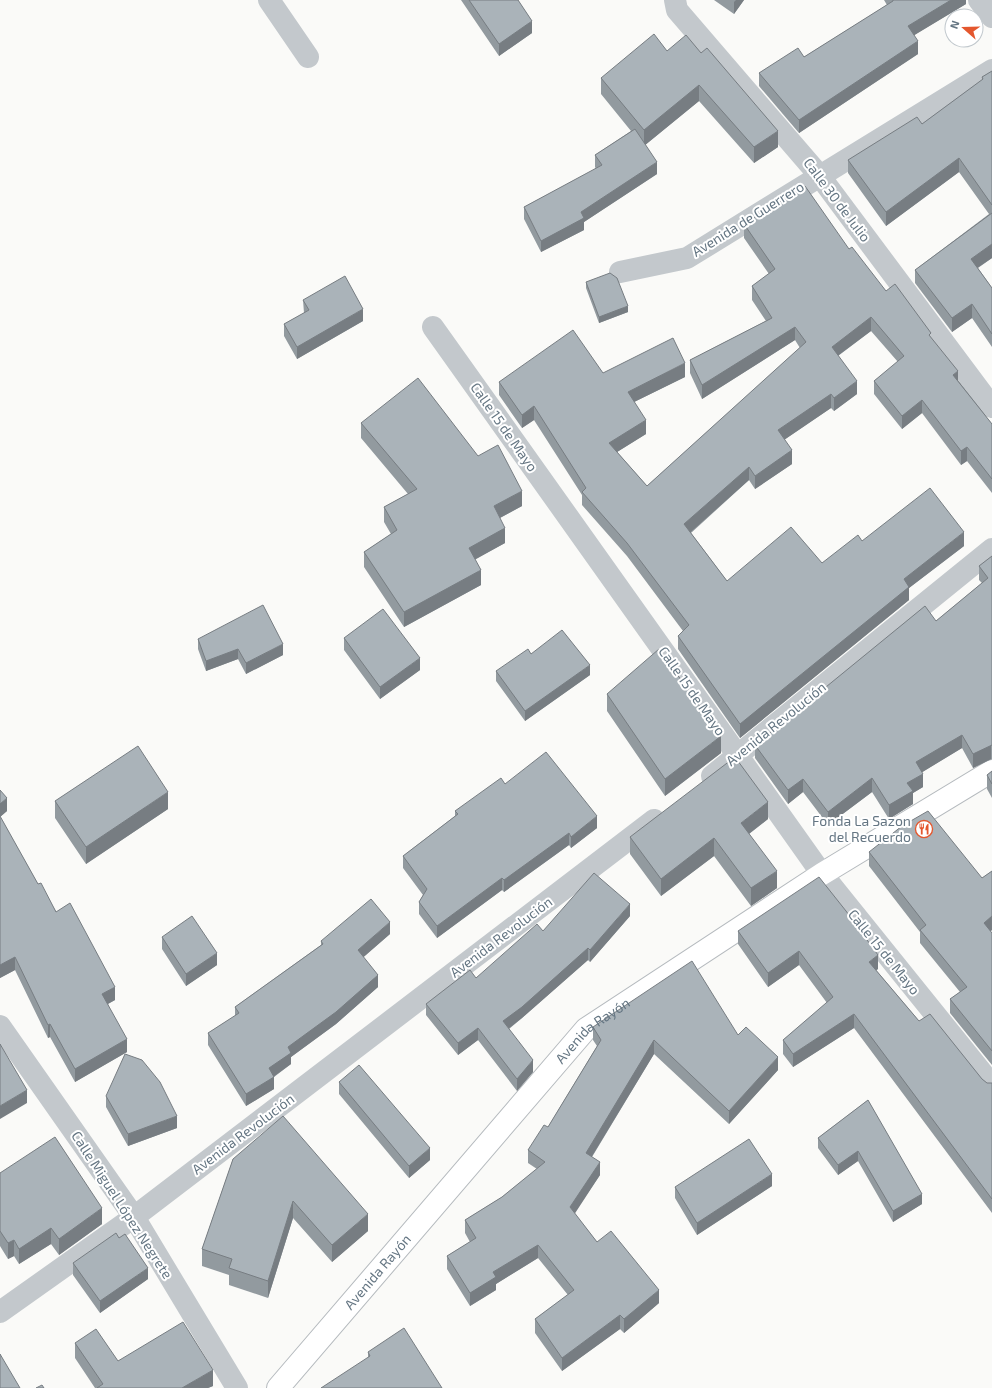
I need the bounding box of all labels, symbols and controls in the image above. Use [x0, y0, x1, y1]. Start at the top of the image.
north arrow [944, 8, 984, 48]
text: N [947, 18, 962, 30]
street label: Calle 30 de Julio [800, 154, 875, 245]
street label: Avenida de Guerrero [689, 177, 807, 260]
street label: Calle 15 de Mayo [467, 379, 541, 475]
street label: Calle 15 de Mayo [655, 643, 729, 739]
street label: Avenida Revolución [722, 678, 829, 769]
place label: Fonda La Sazon del Recuerdo [812, 812, 911, 845]
restaurant icon: Fonda La Sazon del Recuerdo [914, 819, 934, 839]
street label: Avenida Revolución [446, 893, 555, 981]
street label: Calle 15 de Mayo [845, 906, 924, 998]
street label: Avenida Rayón [551, 994, 633, 1067]
street label: Avenida Revolución [188, 1090, 297, 1178]
street label: Calle Miguel López Negrete [68, 1128, 177, 1282]
street label: Avenida Rayón [340, 1231, 414, 1313]

